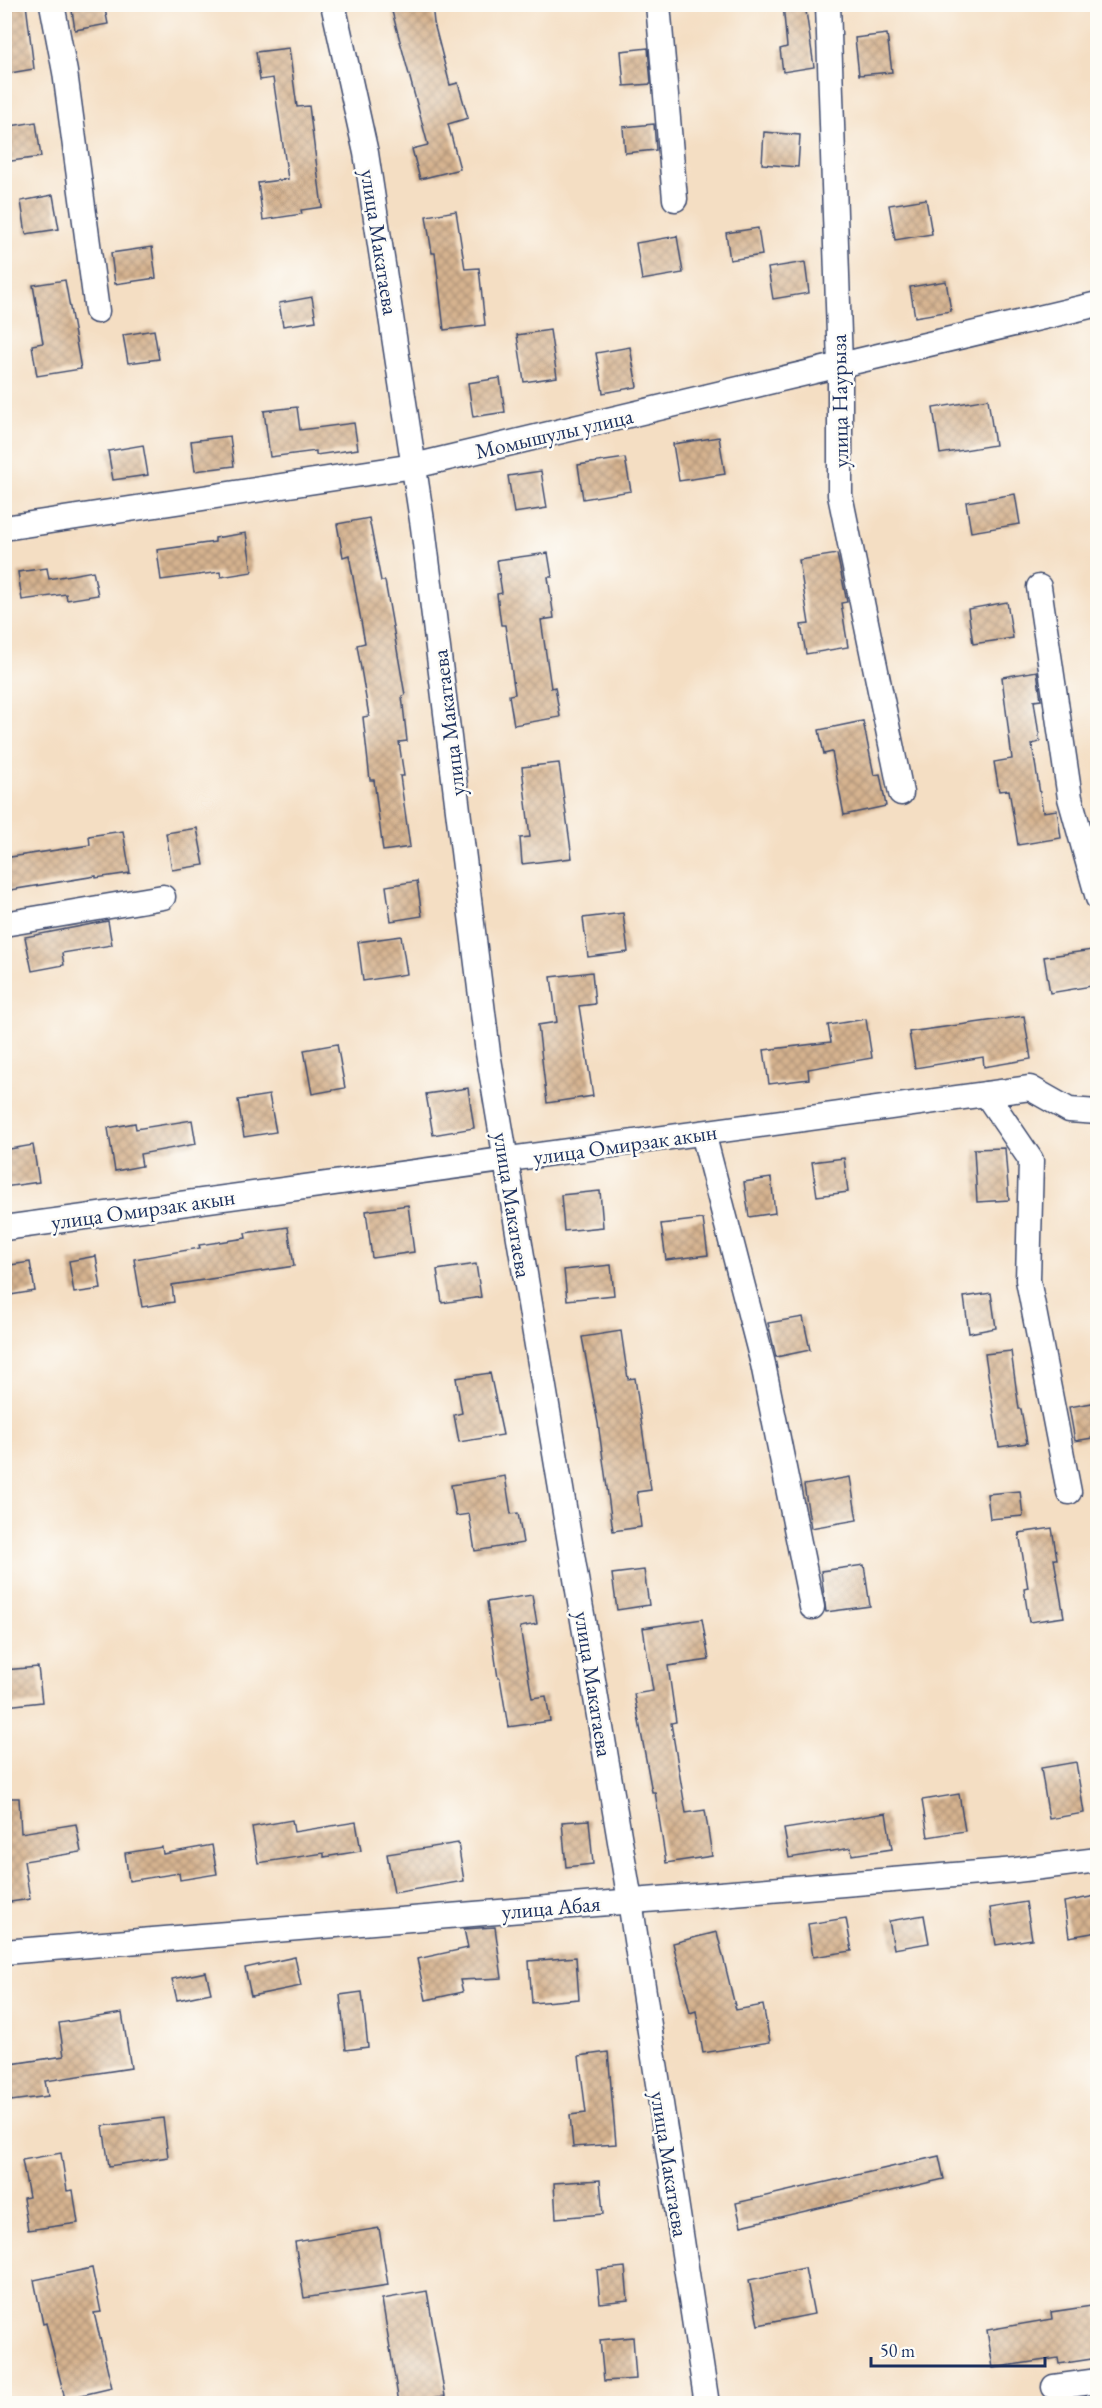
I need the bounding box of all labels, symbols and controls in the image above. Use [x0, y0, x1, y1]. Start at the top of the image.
street label: улица Макатаева [354, 167, 405, 317]
street label: улица Наурыза [824, 334, 855, 468]
street label: Момышулы улица [472, 401, 636, 466]
street label: улица Макатаева [425, 648, 472, 798]
street label: улица Омирзак акын [531, 1117, 719, 1172]
street label: улица Макатаева [487, 1130, 538, 1280]
street label: улица Омирзак акын [49, 1182, 237, 1237]
street label: улица Макатаева [568, 1609, 619, 1759]
street label: улица Абая [500, 1889, 602, 1926]
street label: улица Макатаева [644, 2089, 695, 2239]
scale bar [871, 2330, 1045, 2368]
text: 50 m [880, 2339, 915, 2362]

